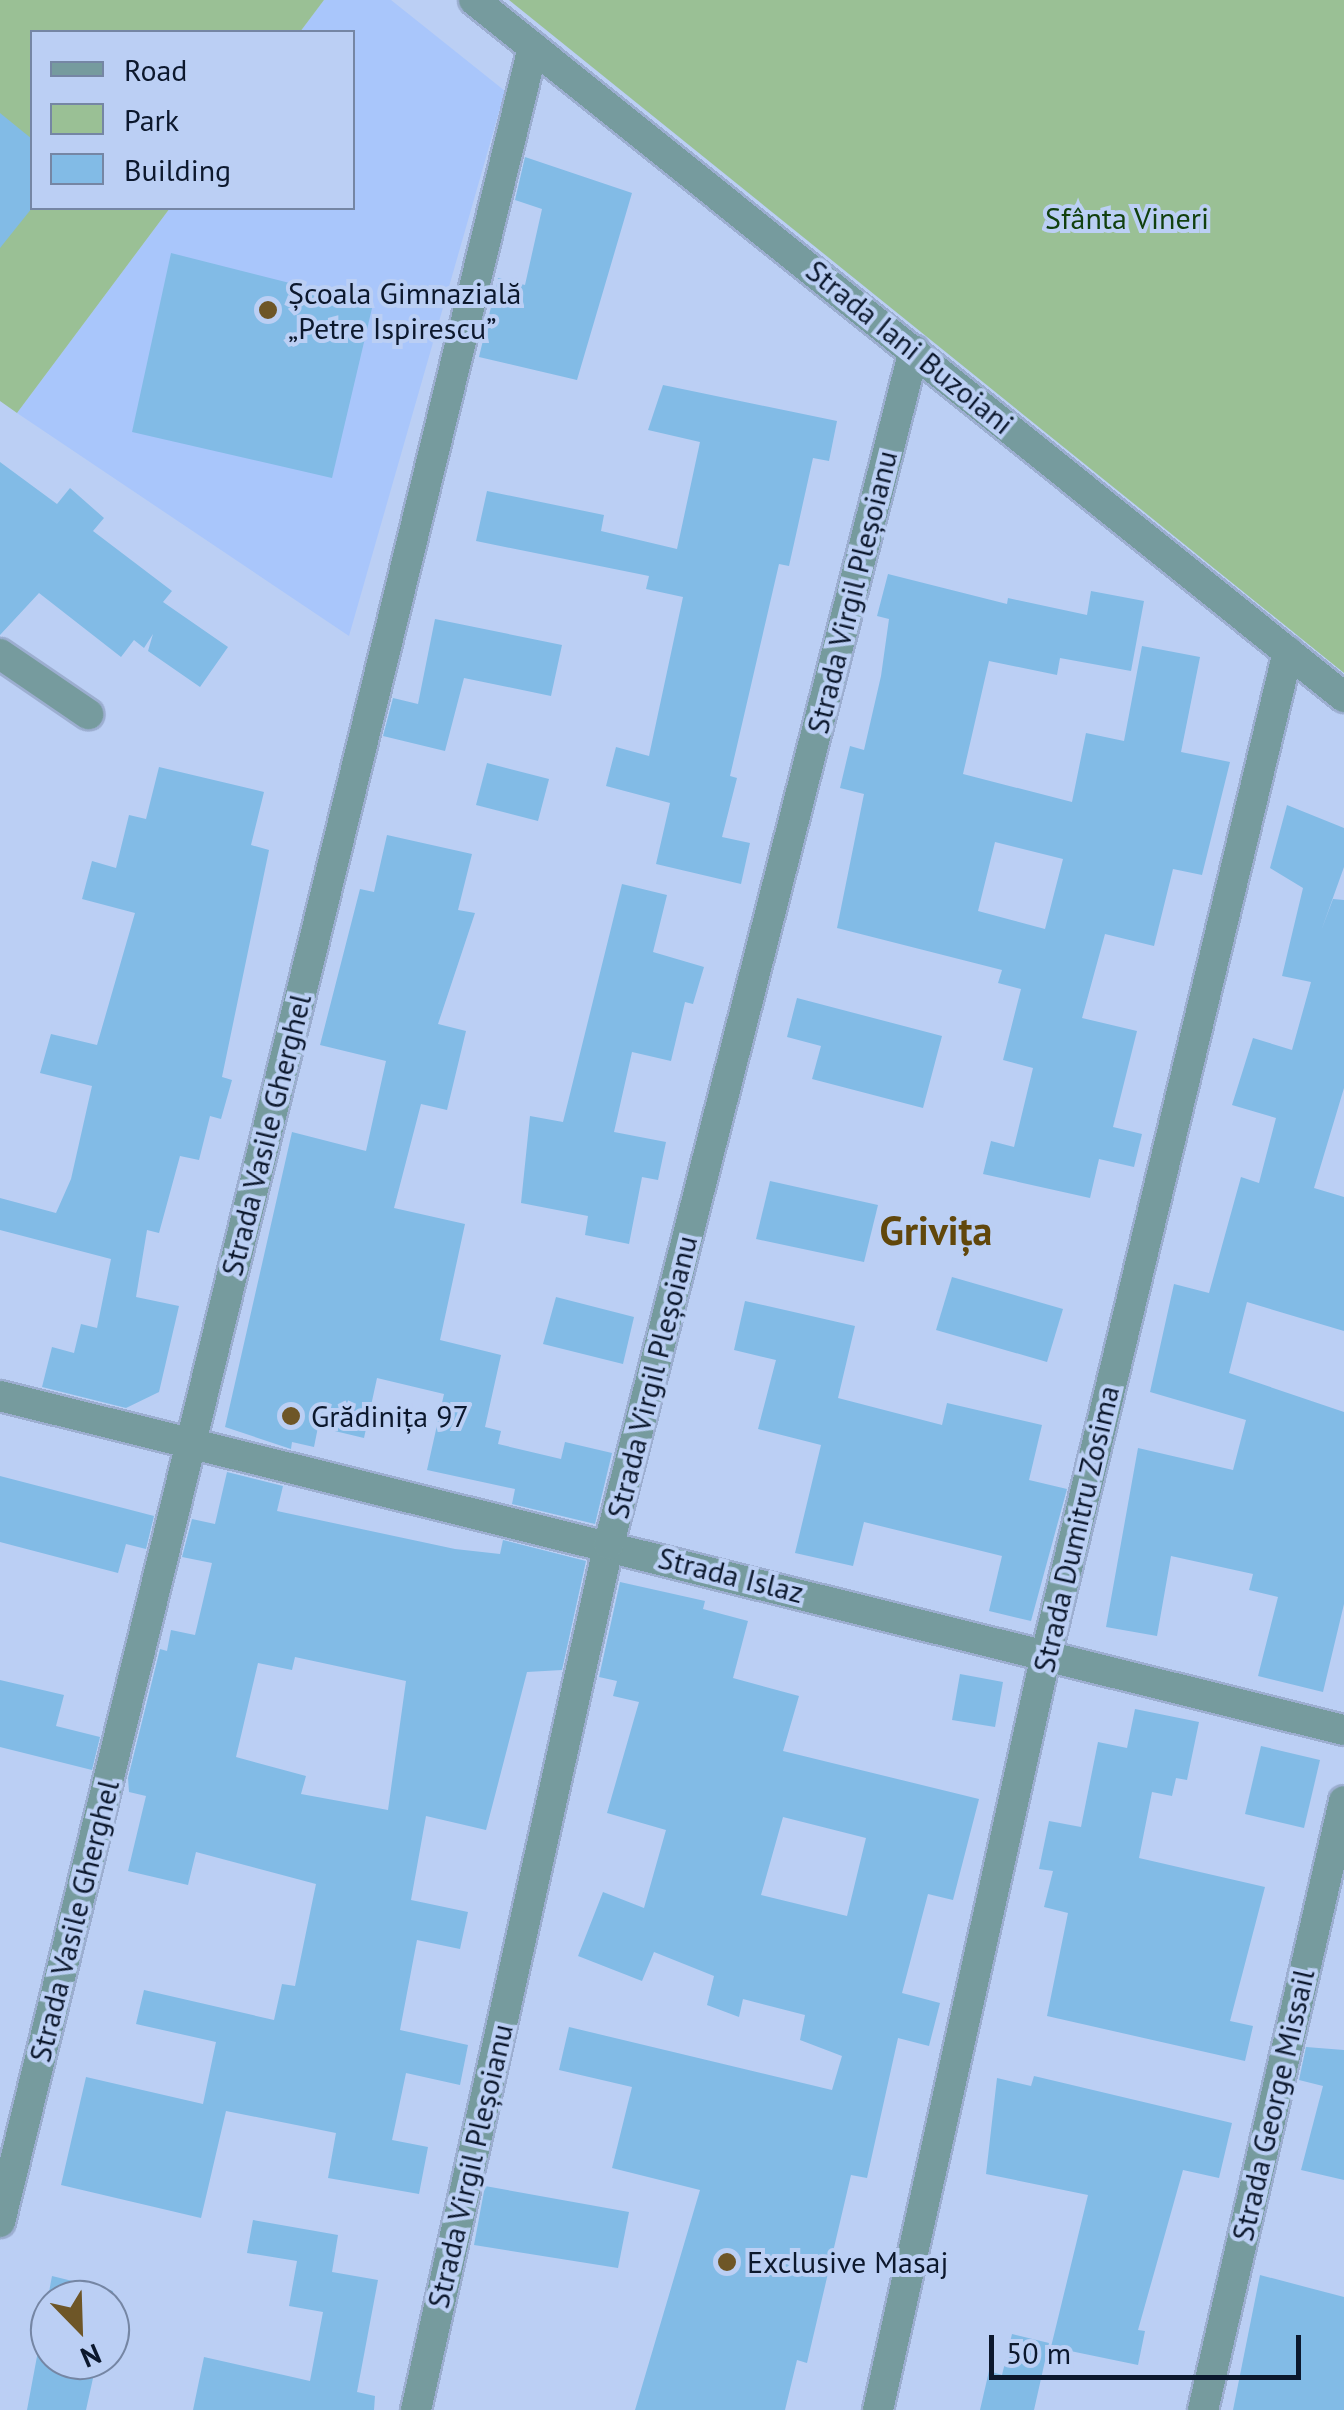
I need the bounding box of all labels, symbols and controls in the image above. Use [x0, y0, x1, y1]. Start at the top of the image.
legend [30, 30, 355, 210]
text: Road [124, 50, 188, 89]
text: Park [124, 100, 179, 139]
text: Building [124, 150, 231, 189]
park label: Sfânta Vineri [1045, 200, 1209, 236]
street label: Strada Iani Buzoiani [799, 252, 1021, 442]
place label: Școala Gimnazială „Petre Ispirescu” [288, 275, 521, 346]
marker: Școala Gimnazială „Petre Ispirescu” [257, 299, 279, 321]
street label: Strada Virgil Pleșoianu [799, 446, 905, 738]
street label: Strada Vasile Gherghel [213, 990, 319, 1280]
district label: Grivița [880, 1206, 992, 1254]
street label: Strada Virgil Pleșoianu [599, 1231, 705, 1523]
street label: Strada Dumitru Zosima [1025, 1382, 1127, 1676]
place label: Grădinița 97 [311, 1398, 469, 1434]
marker: Grădinița 97 [280, 1405, 302, 1427]
street label: Strada Islaz [655, 1540, 807, 1610]
street label: Strada Vasile Gherghel [21, 1776, 127, 2066]
street label: Strada George Missail [1224, 1966, 1322, 2244]
street label: Strada Virgil Pleșoianu [420, 2020, 520, 2312]
place label: Exclusive Masaj [747, 2244, 948, 2280]
marker: Exclusive Masaj [716, 2251, 738, 2273]
north arrow [30, 2280, 130, 2380]
scale bar [994, 2315, 1306, 2377]
text: 50 m [1006, 2333, 1071, 2372]
text: N [75, 2336, 107, 2377]

